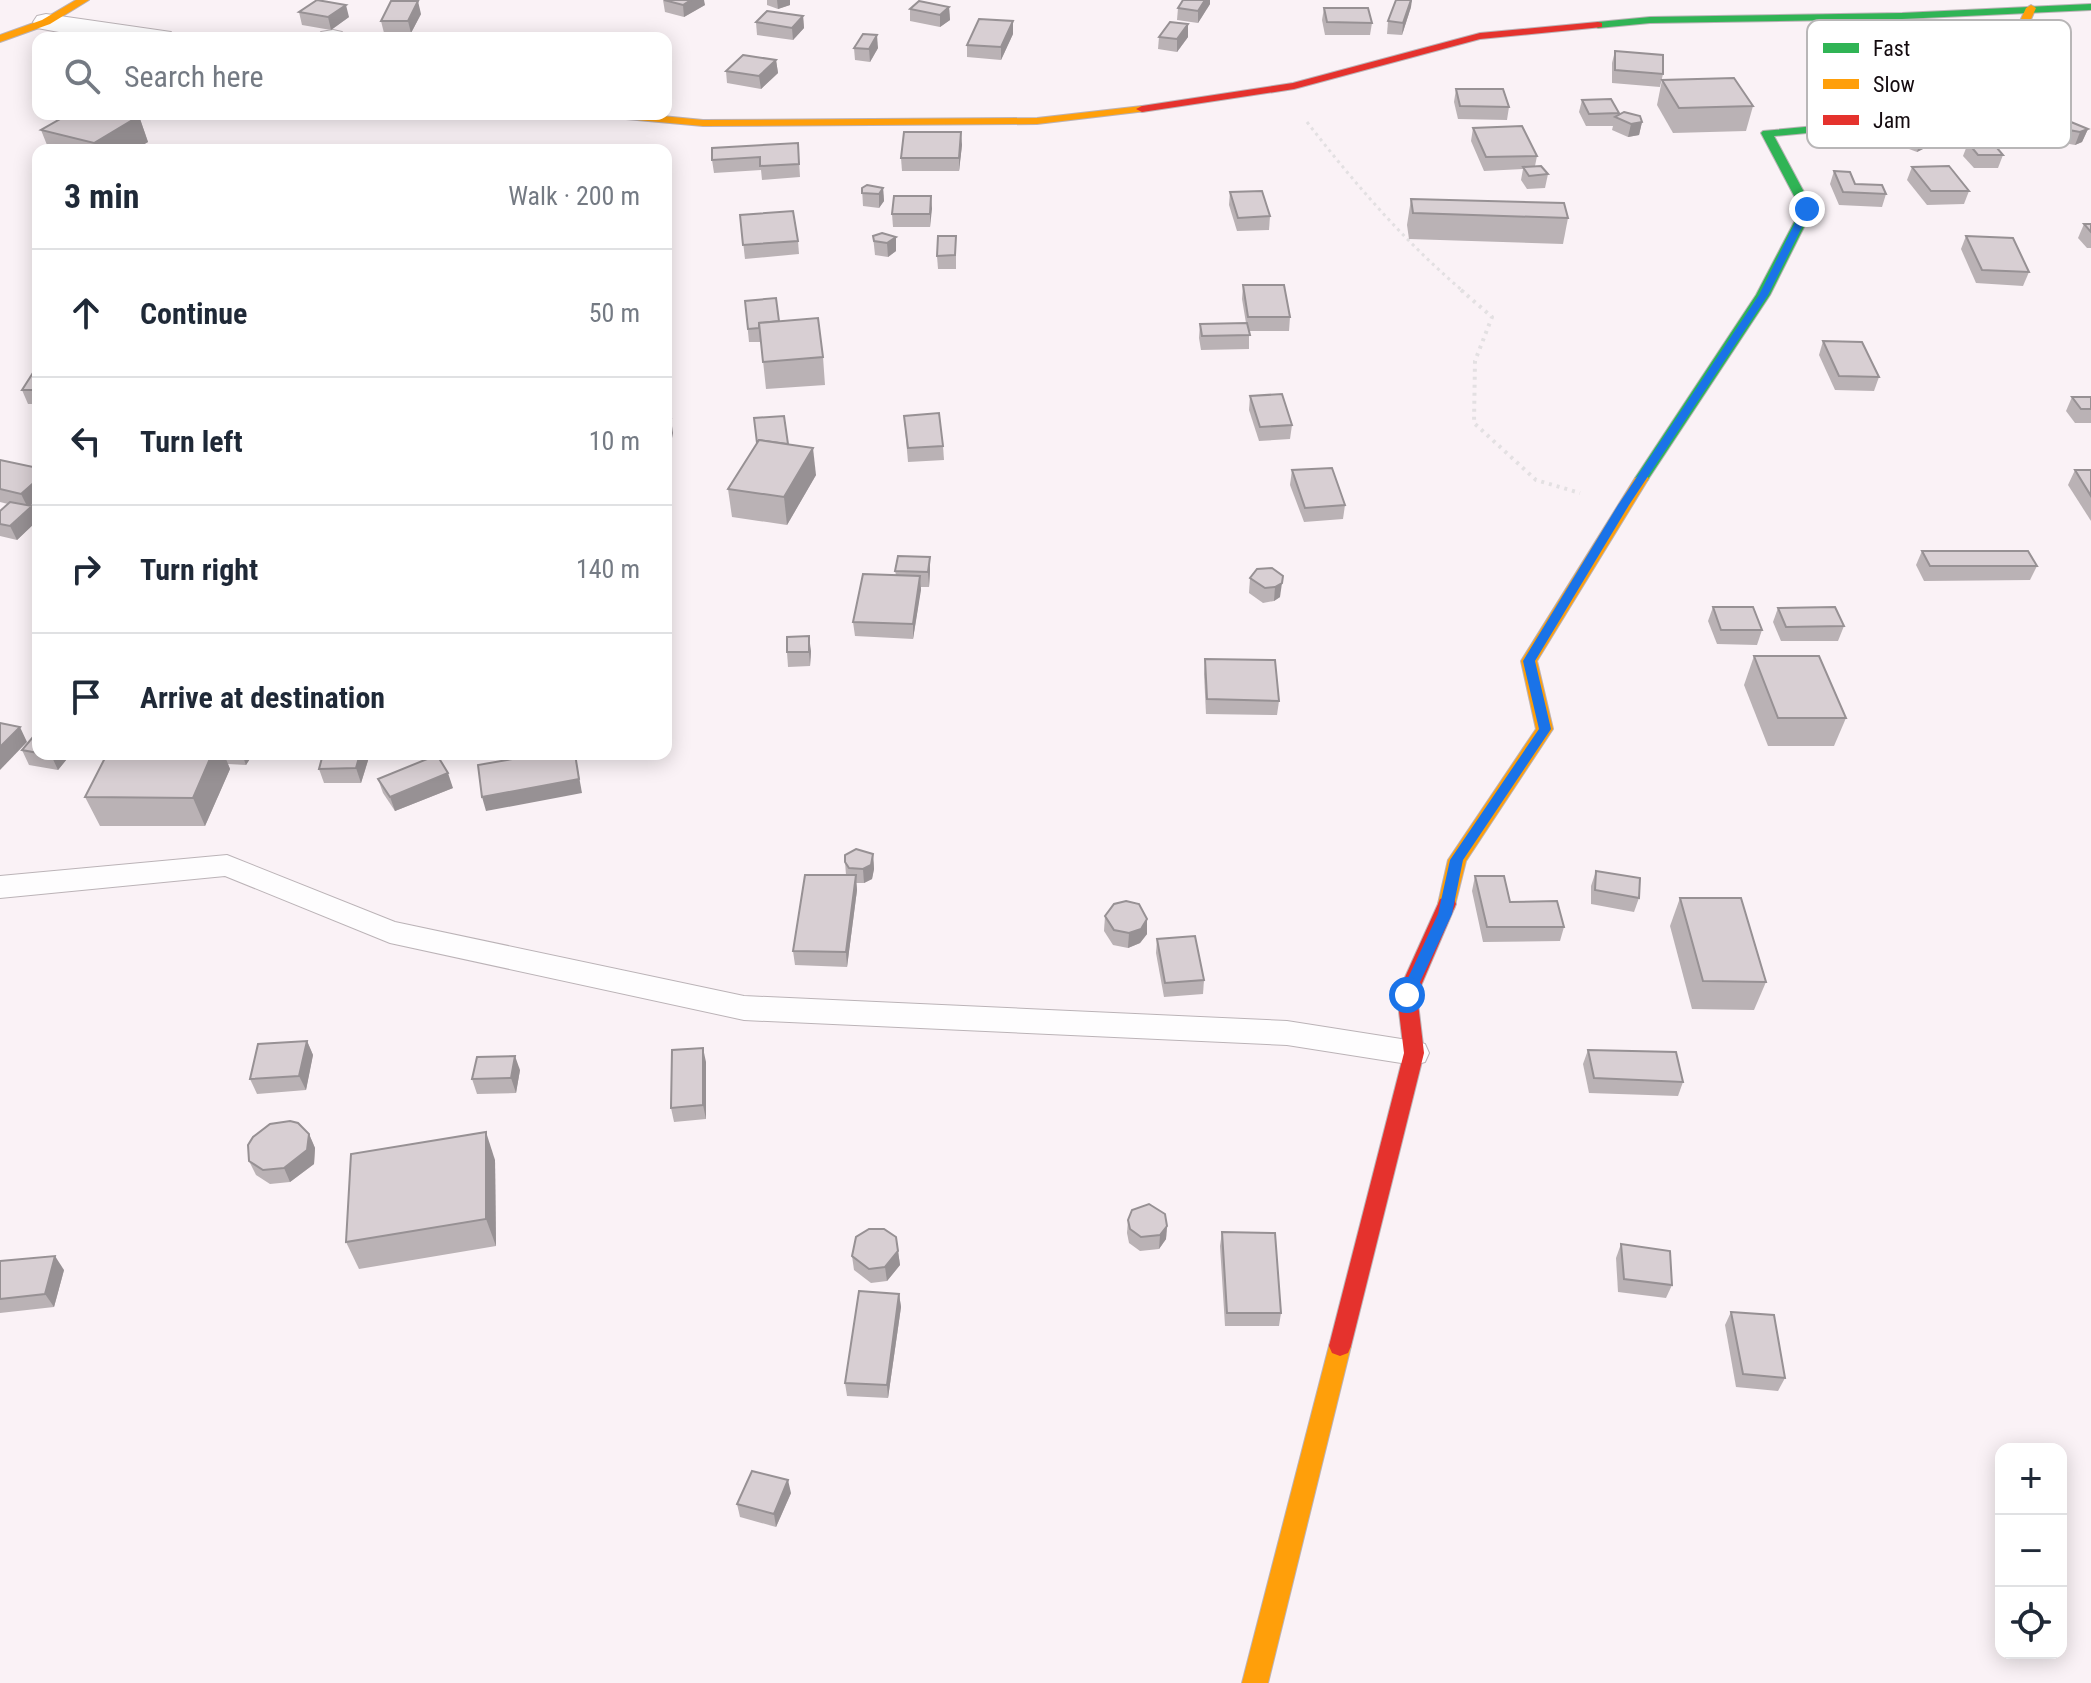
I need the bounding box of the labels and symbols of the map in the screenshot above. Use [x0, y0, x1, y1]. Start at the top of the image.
legend [1807, 20, 2071, 148]
text: Fast [1873, 36, 1910, 61]
text: Slow [1873, 72, 1915, 97]
text: Jam [1873, 108, 1911, 133]
route end [1789, 191, 1825, 227]
route start [1389, 977, 1425, 1013]

